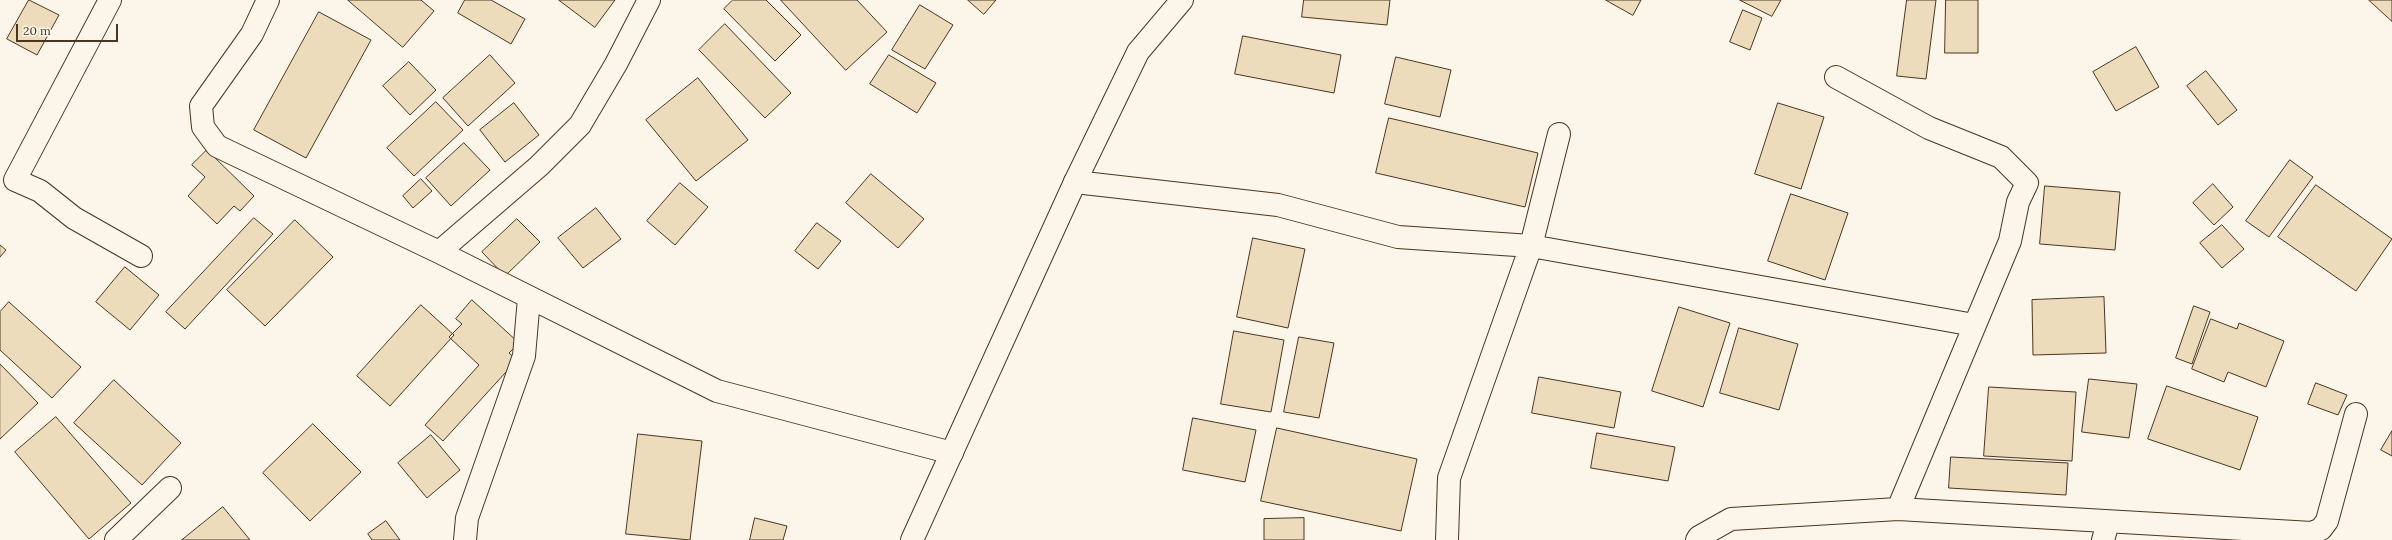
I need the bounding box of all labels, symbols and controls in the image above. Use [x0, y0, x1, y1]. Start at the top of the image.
scale bar [18, 16, 120, 42]
text: 20 m [23, 23, 51, 38]

